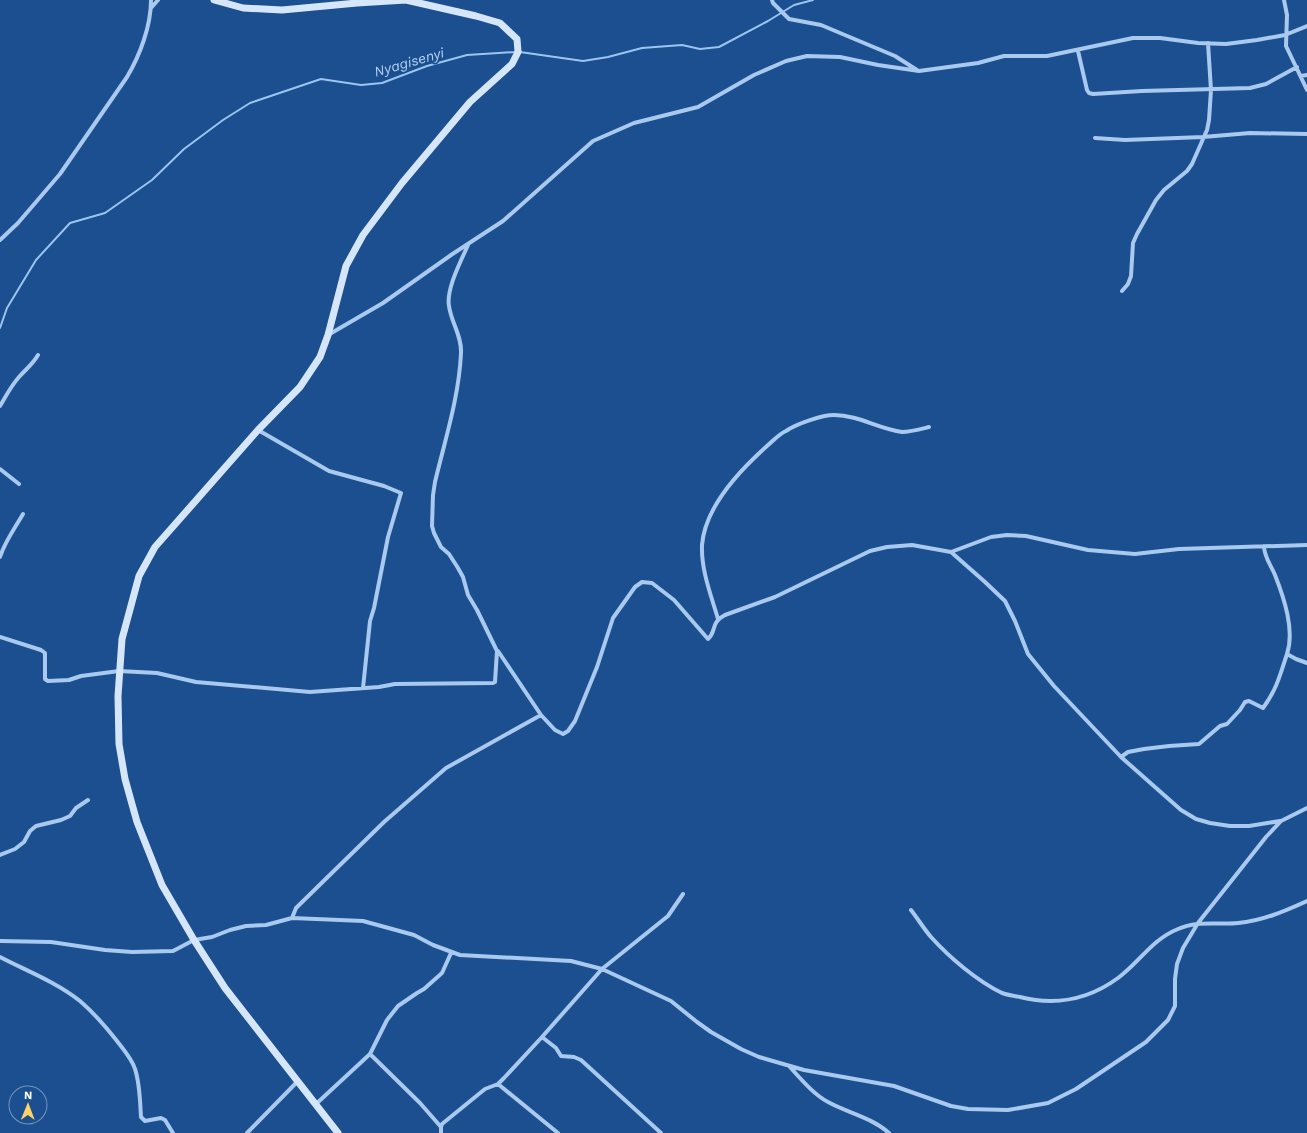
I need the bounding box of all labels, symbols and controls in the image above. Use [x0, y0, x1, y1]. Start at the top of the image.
water label: Nyagisenyi [372, 44, 446, 80]
north arrow [8, 1085, 48, 1125]
text: N [24, 1089, 32, 1102]

